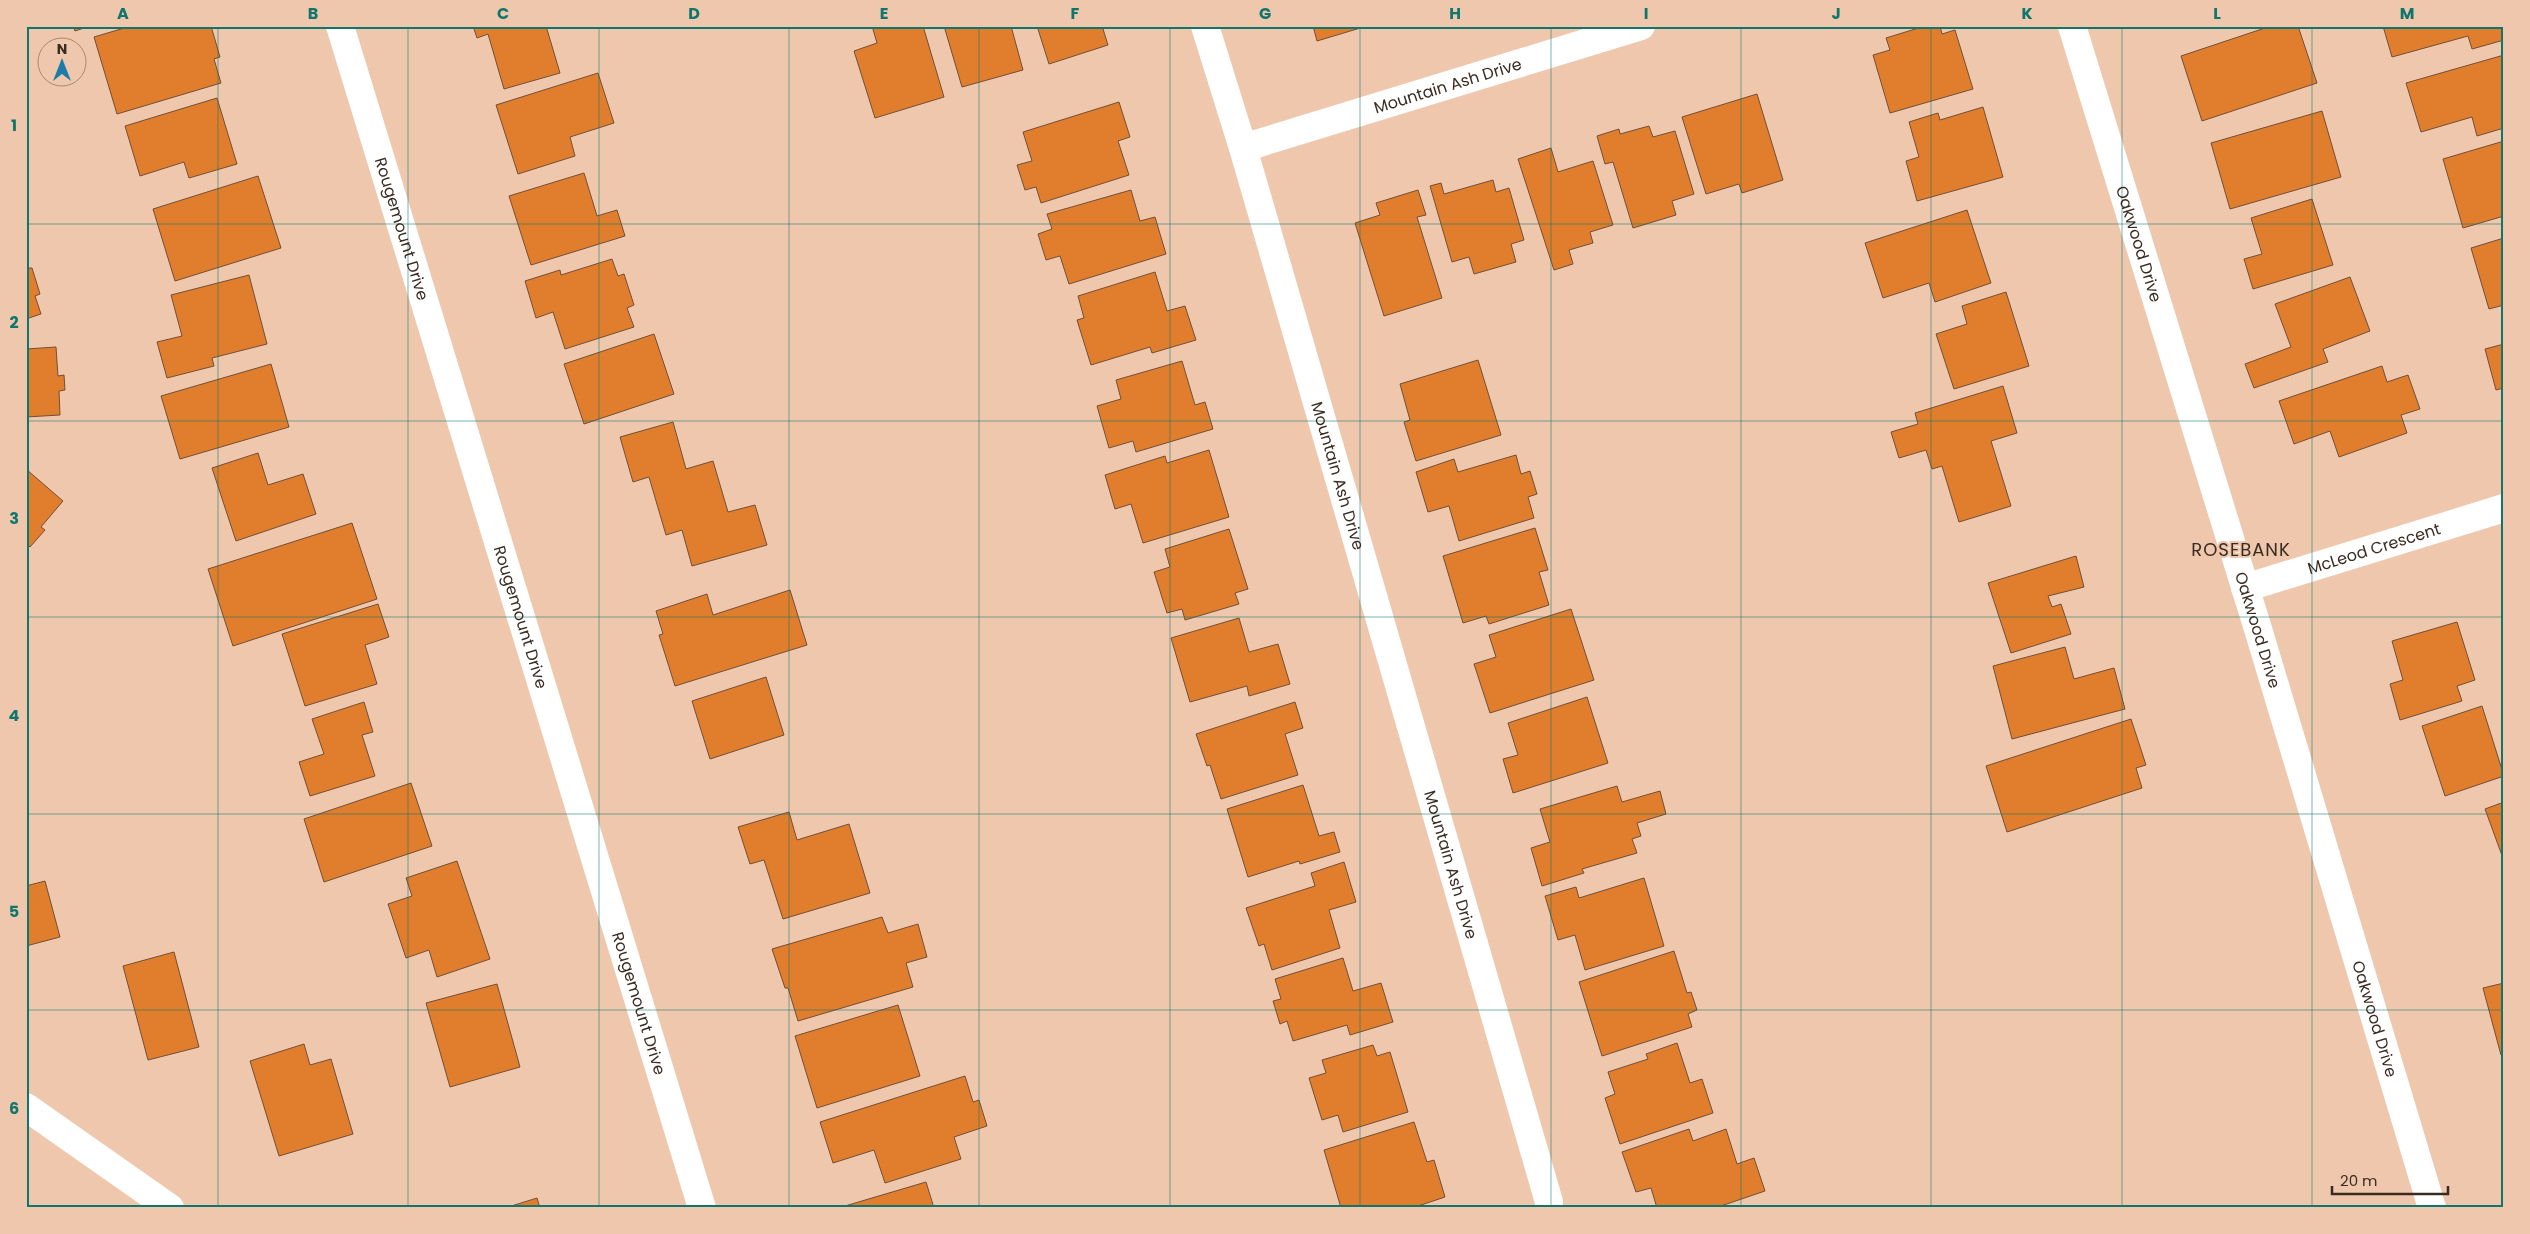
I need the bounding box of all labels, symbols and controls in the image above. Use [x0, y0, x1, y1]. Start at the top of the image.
text: A [117, 2, 129, 25]
text: B [308, 2, 318, 25]
text: C [497, 2, 509, 25]
text: D [688, 2, 700, 25]
text: E [880, 2, 888, 25]
text: F [1071, 2, 1080, 25]
text: G [1259, 2, 1271, 25]
text: H [1449, 2, 1461, 25]
text: I [1644, 2, 1648, 25]
text: J [1831, 2, 1841, 25]
text: K [2021, 2, 2033, 25]
text: L [2213, 2, 2221, 25]
text: M [2400, 2, 2414, 25]
north arrow [38, 38, 88, 88]
text: N [57, 39, 67, 59]
street label: Mountain Ash Drive [1371, 52, 1524, 119]
text: 1 [11, 114, 17, 137]
street label: Rougemount Drive [369, 154, 435, 303]
street label: Oakwood Drive [2110, 183, 2168, 305]
text: 2 [9, 311, 19, 334]
street label: Mountain Ash Drive [1306, 399, 1371, 553]
text: 3 [9, 507, 19, 530]
street label: McLeod Crescent [2305, 517, 2443, 580]
district label: ROSEBANK [2191, 537, 2291, 562]
street label: Rougemount Drive [488, 543, 554, 691]
street label: Oakwood Drive [2230, 569, 2287, 691]
text: 4 [9, 704, 20, 727]
street label: Mountain Ash Drive [1419, 788, 1484, 942]
text: 5 [9, 900, 19, 923]
street label: Rougemount Drive [607, 929, 672, 1078]
street label: Oakwood Drive [2347, 958, 2404, 1080]
text: 6 [9, 1097, 19, 1120]
scale bar [2332, 1164, 2449, 1196]
text: 20 m [2340, 1170, 2378, 1191]

